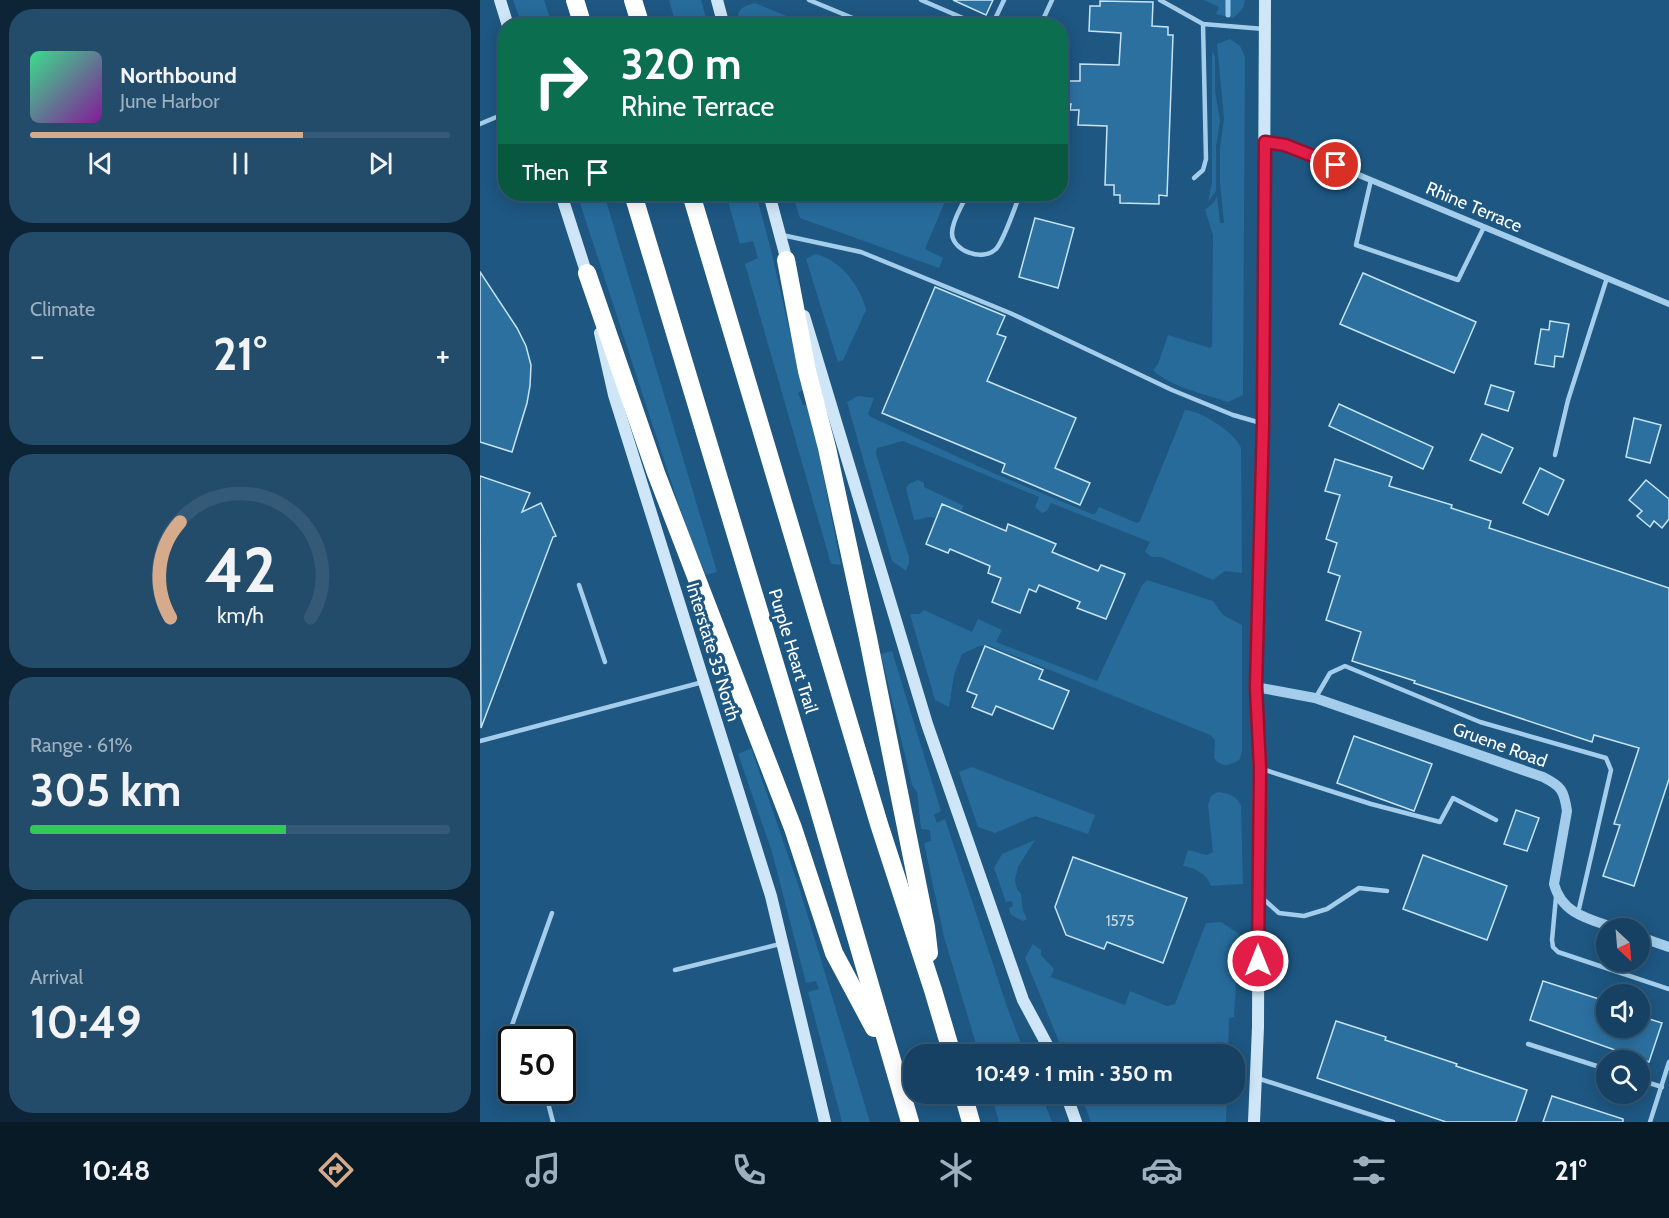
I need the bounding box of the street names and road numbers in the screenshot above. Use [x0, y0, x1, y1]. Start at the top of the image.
street label: Rhine Terrace [1423, 177, 1525, 237]
street label: Interstate 35 North [681, 580, 745, 724]
street label: Purple Heart Trail [764, 586, 823, 717]
street label: Gruene Road [1450, 718, 1550, 772]

